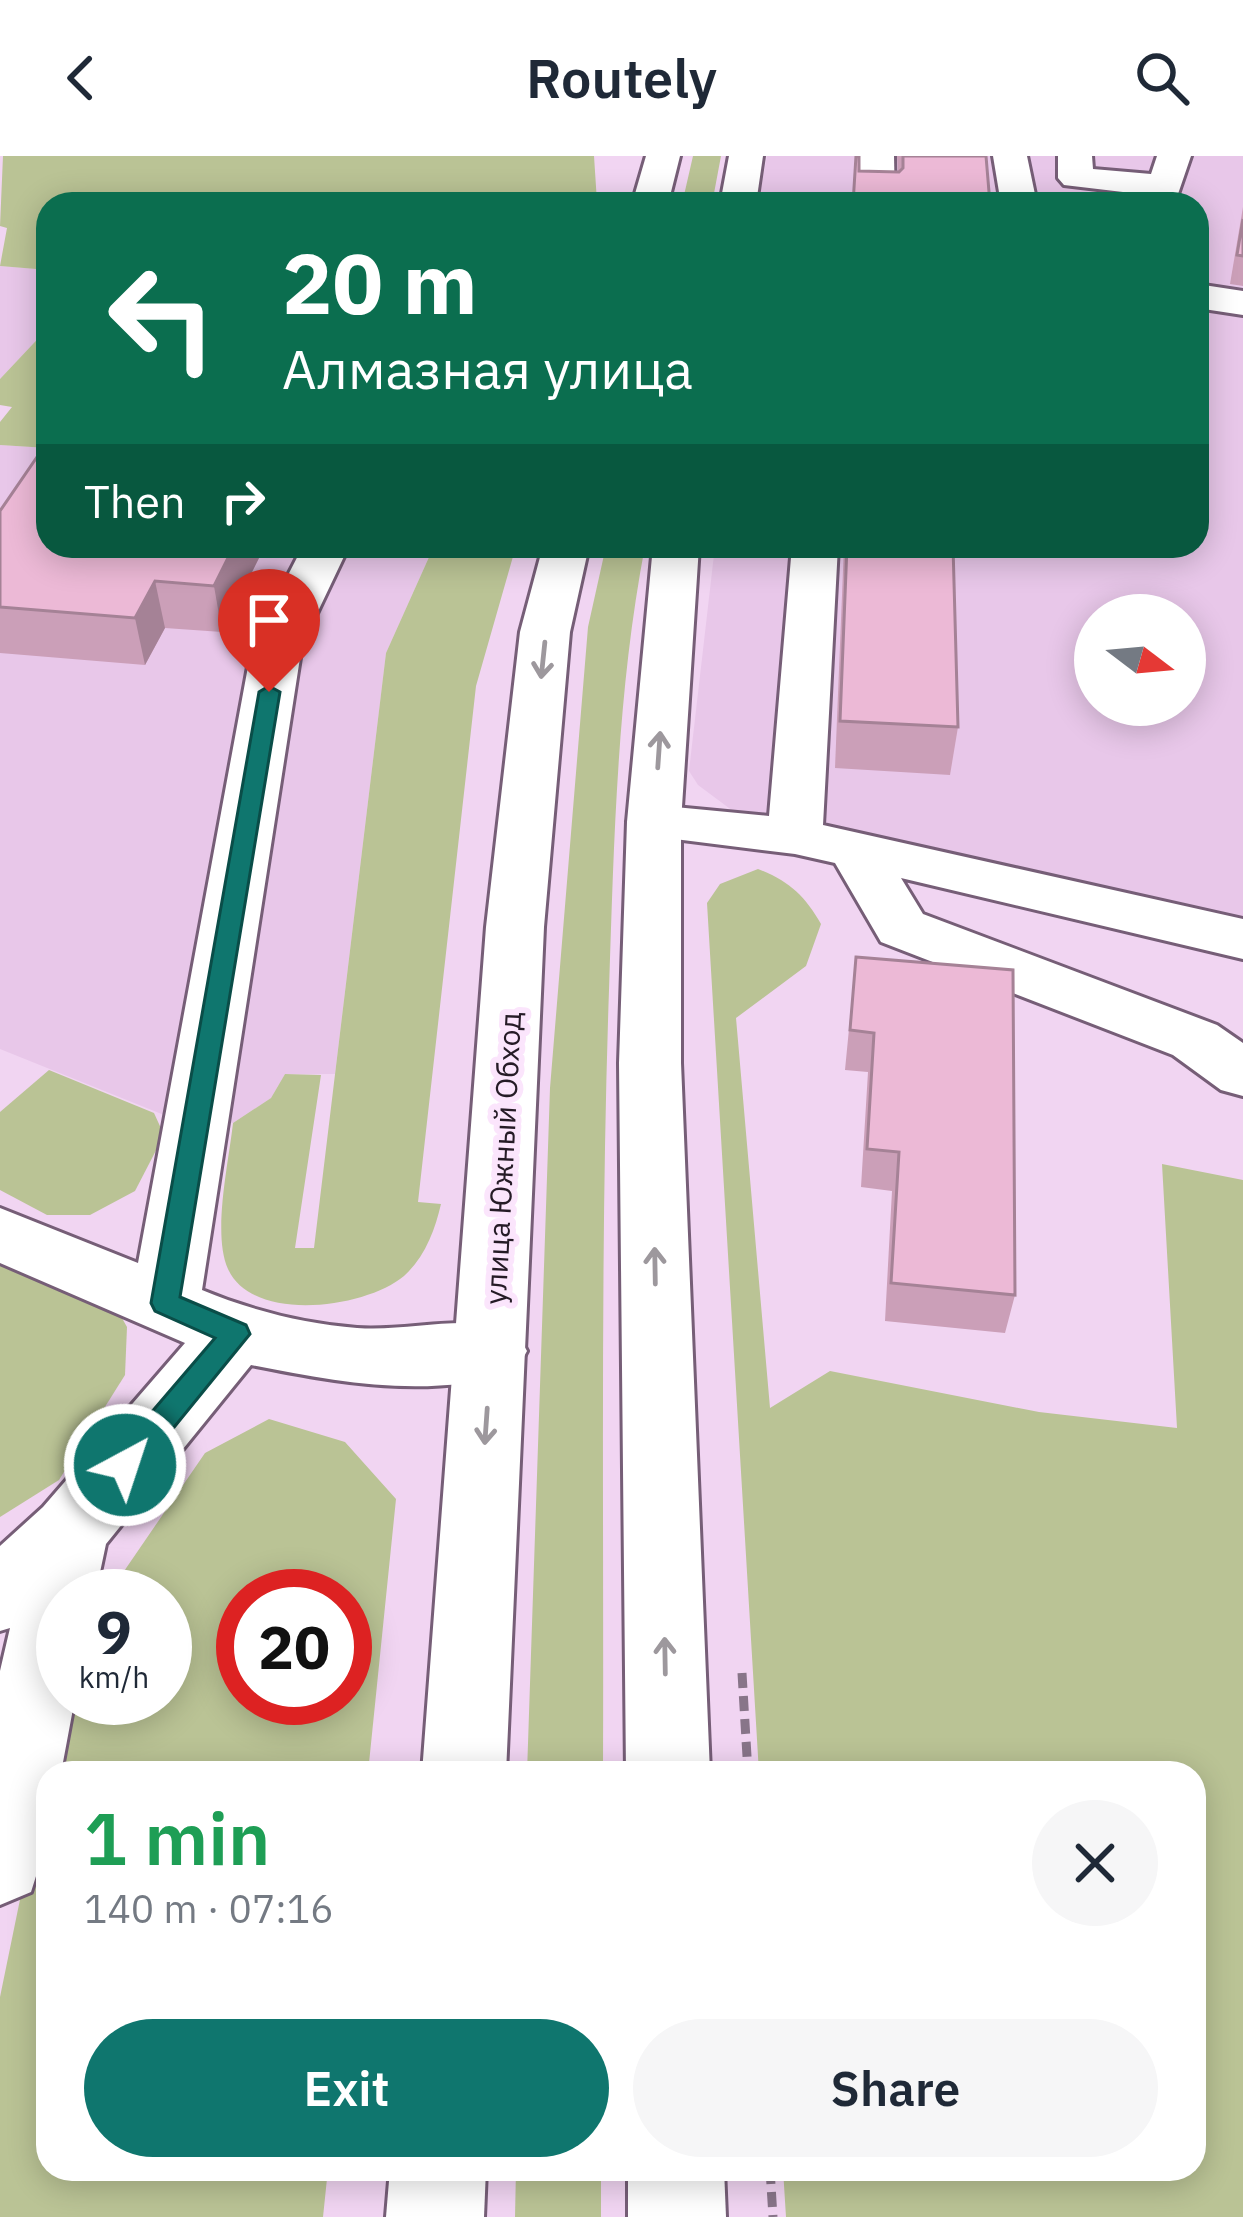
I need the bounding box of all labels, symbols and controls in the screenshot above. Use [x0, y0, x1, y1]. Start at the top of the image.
text: Routely [526, 43, 717, 113]
icon: back [48, 45, 114, 111]
icon: search [1129, 45, 1195, 111]
text: 20 m [282, 228, 478, 337]
icon: left [84, 240, 240, 396]
text: Алмазная улица [282, 334, 693, 404]
icon: right [210, 468, 276, 534]
text: Then [84, 472, 186, 530]
pin [218, 569, 320, 692]
icon: arrive [236, 587, 302, 653]
north arrow [1074, 594, 1206, 726]
map controls [1074, 594, 1206, 726]
one-way arrow [531, 640, 553, 679]
one-way arrow [647, 731, 670, 770]
street label: улица Южный Обход [475, 1011, 529, 1305]
one-way arrow [643, 1247, 666, 1286]
position arrow [62, 1402, 188, 1528]
one-way arrow [475, 1406, 498, 1445]
speed limit sign: 20 [216, 1569, 372, 1725]
text: 9 [96, 1592, 132, 1671]
one-way arrow [653, 1637, 676, 1676]
text: km/h [79, 1657, 149, 1696]
text: 1 min [84, 1791, 270, 1885]
button: close [1032, 1800, 1158, 1926]
text: 140 m · 07:16 [84, 1883, 334, 1934]
button: Exit [84, 2019, 609, 2157]
button: Share [633, 2019, 1158, 2157]

